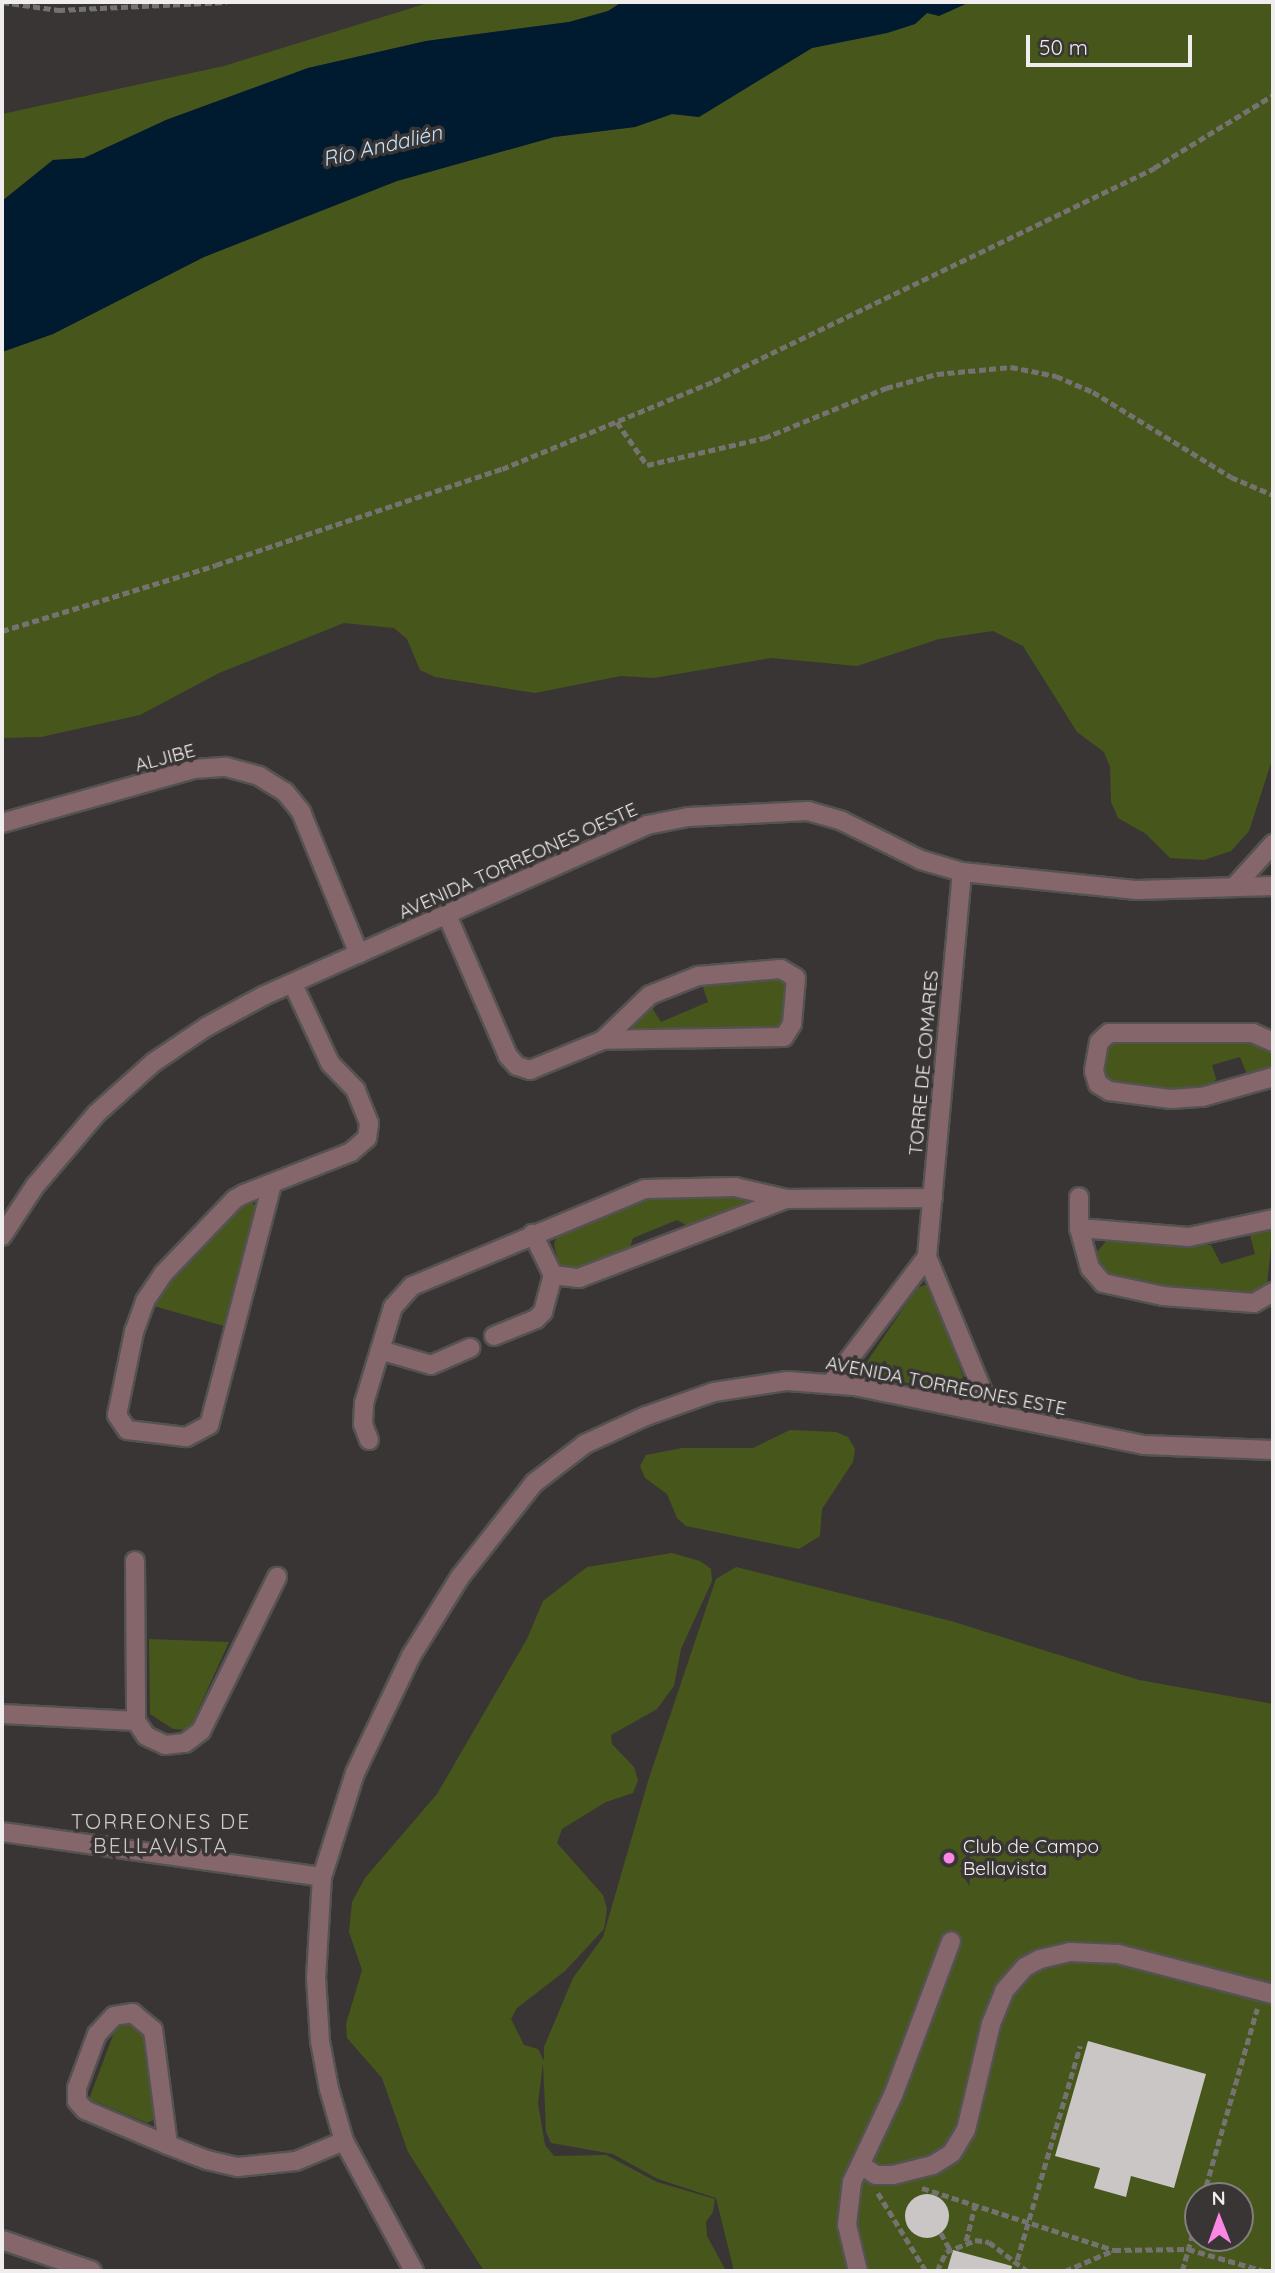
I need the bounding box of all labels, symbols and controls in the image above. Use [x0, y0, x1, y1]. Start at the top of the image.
scale bar [1030, 21, 1196, 65]
text: 50 m [1039, 34, 1088, 60]
water label: Río Andalién [320, 119, 444, 171]
street label: ALJIBE [133, 739, 197, 777]
street label: AVENIDA TORREONES OESTE [395, 798, 641, 924]
street label: TORRE DE COMARES [905, 969, 943, 1157]
street label: AVENIDA TORREONES ESTE [824, 1352, 1068, 1420]
district label: TORREONES DE BELLAVISTA [72, 1808, 250, 1858]
place label: Club de Campo Bellavista [963, 1836, 1099, 1880]
marker: Club de Campo Bellavista [941, 1850, 957, 1866]
north arrow [1184, 2182, 1254, 2252]
text: N [1211, 2186, 1226, 2210]

